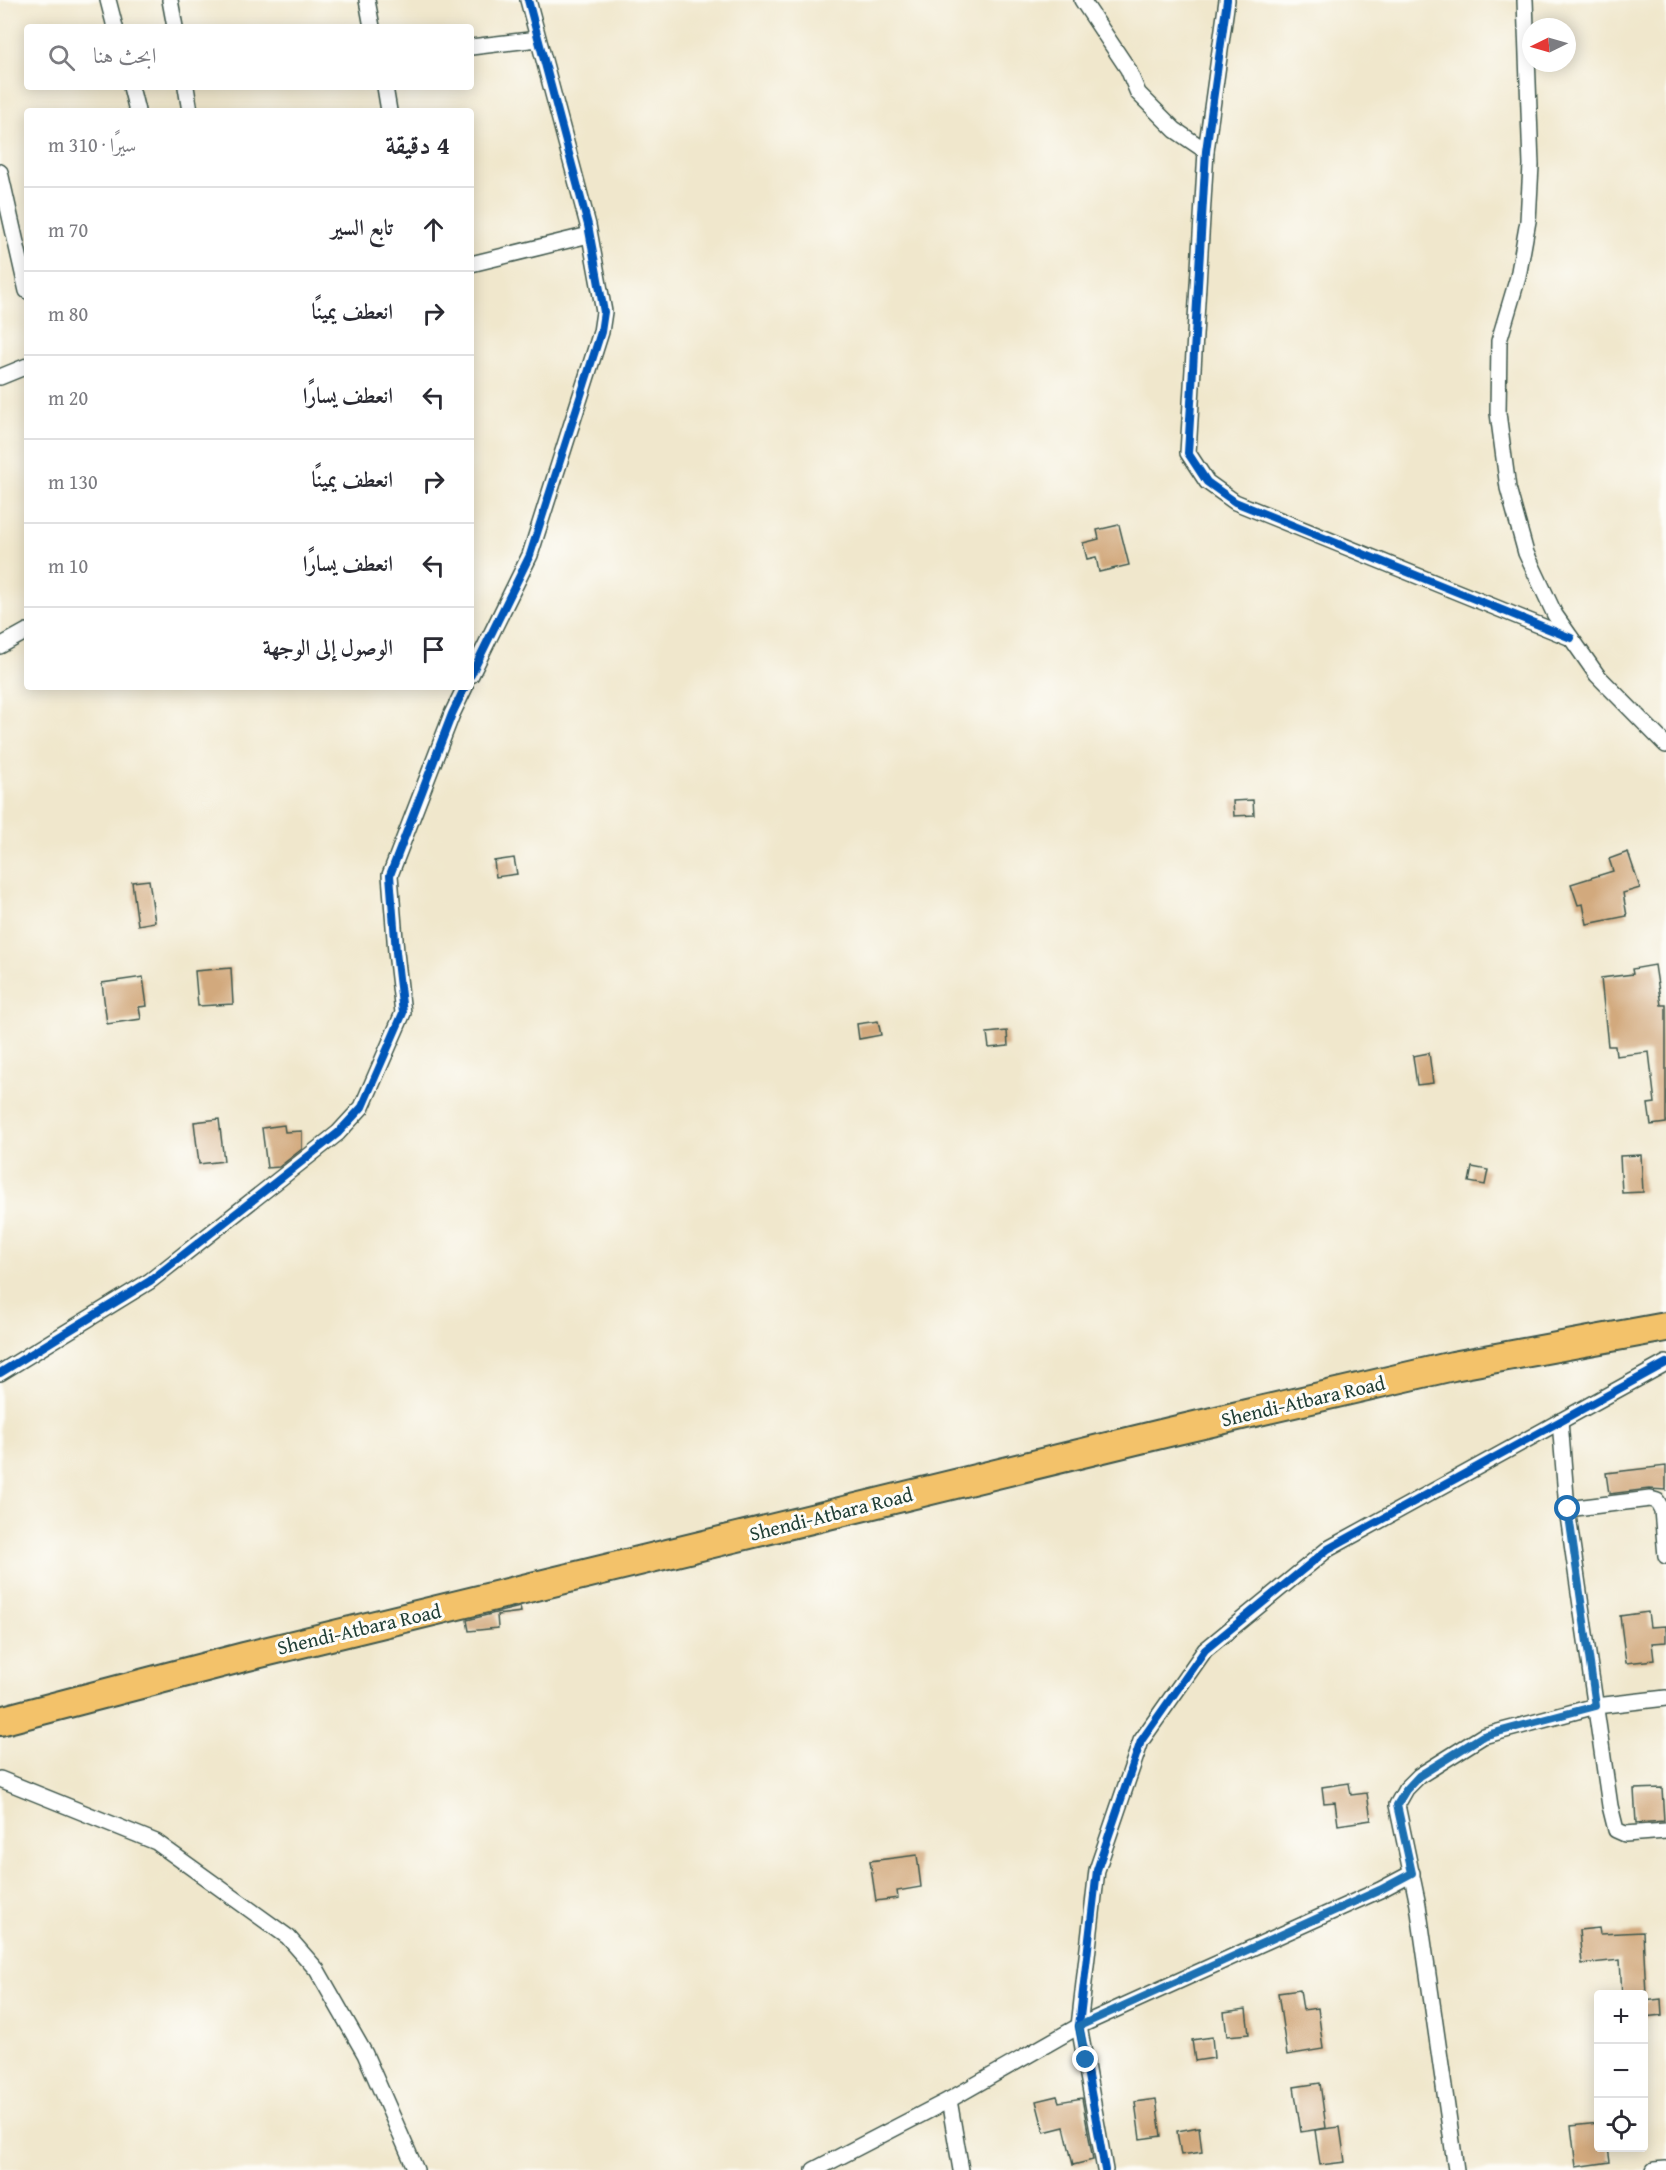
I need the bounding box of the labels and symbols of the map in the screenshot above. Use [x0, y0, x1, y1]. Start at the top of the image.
north arrow [1522, 18, 1576, 72]
street label: Shendi-Atbara Road [1218, 1367, 1388, 1433]
street label: Shendi-Atbara Road [746, 1479, 916, 1548]
route start [1554, 1495, 1580, 1521]
street label: Shendi-Atbara Road [274, 1595, 444, 1661]
route end [1072, 2046, 1098, 2072]

